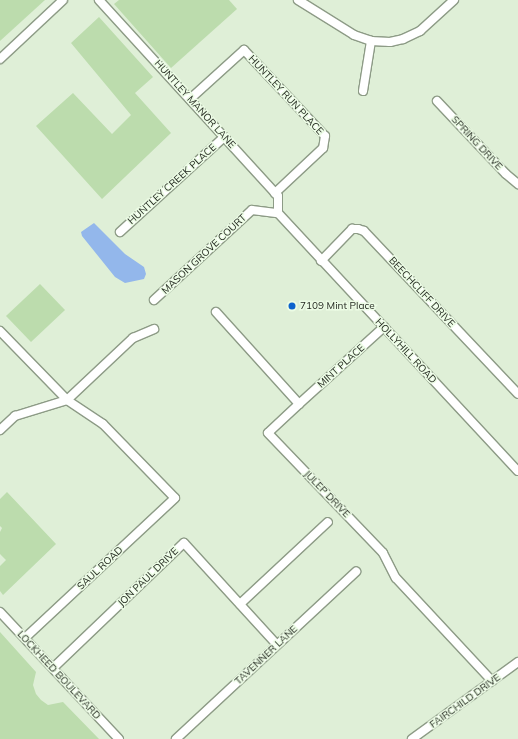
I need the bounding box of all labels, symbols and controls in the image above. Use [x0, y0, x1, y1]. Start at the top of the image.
street label: HUNTLEY RUN PLACE [246, 53, 326, 137]
street label: HUNTLEY MANOR LANE [152, 57, 238, 151]
street label: SPRING DRIVE [449, 114, 505, 172]
street label: HUNTLEY CREEK PLACE [125, 141, 219, 227]
street label: MASON GROVE COURT [159, 212, 249, 296]
street label: BEECHCLIFF DRIVE [386, 254, 458, 330]
place label: 7109 Mint Place [300, 300, 375, 312]
marker: 7109 Mint Place [287, 301, 297, 311]
street label: HOLLYHILL ROAD [373, 316, 439, 386]
street label: MINT PLACE [315, 342, 367, 390]
street label: JULEP DRIVE [302, 468, 352, 520]
street label: SAUL ROAD [75, 544, 125, 592]
street label: JON PAUL DRIVE [115, 545, 181, 609]
street label: TAVENNER LANE [232, 623, 300, 687]
street label: LOCKHEED BOULEVARD [15, 628, 103, 722]
street label: FAIRCHILD DRIVE [427, 671, 503, 731]

